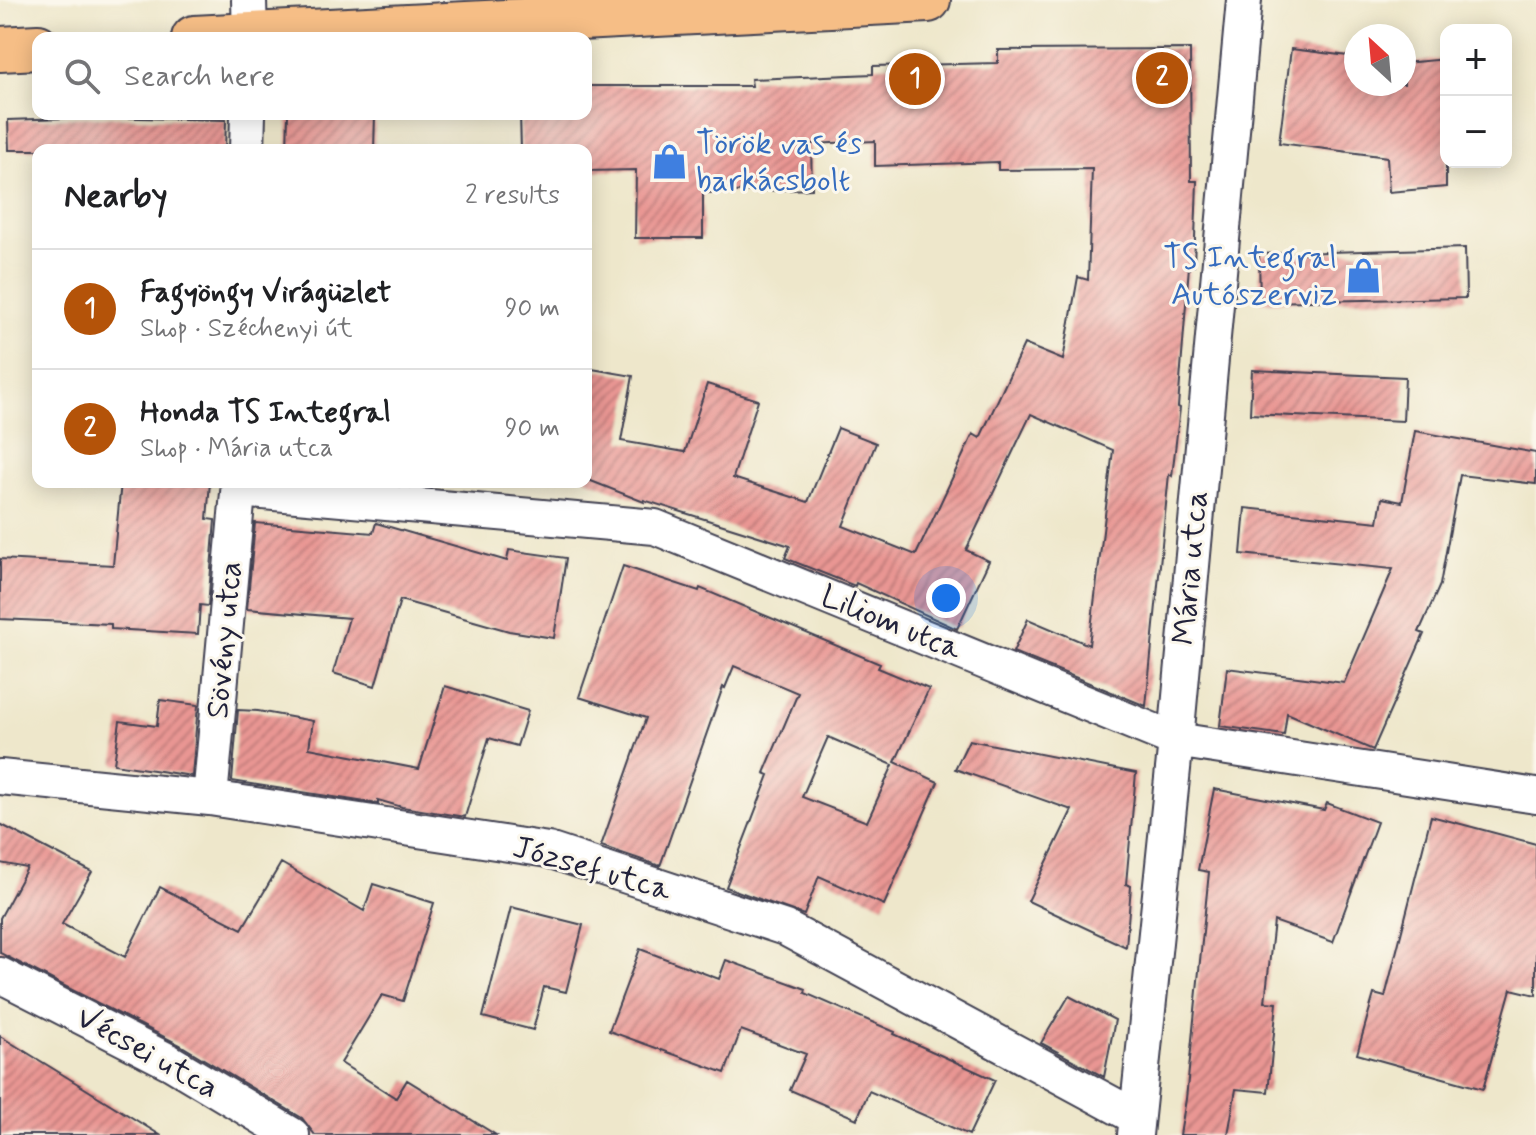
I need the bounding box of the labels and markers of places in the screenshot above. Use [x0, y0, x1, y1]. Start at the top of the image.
pin: 2 [1136, 48, 1188, 108]
pin: 1 [889, 49, 941, 109]
place label: Török vas és barkácsbolt [696, 123, 862, 202]
shop icon: Török vas és barkácsbolt [651, 143, 689, 181]
place label: TS Integral Autószerviz [1163, 237, 1337, 316]
shop icon: TS Integral Autószerviz [1344, 257, 1382, 295]

